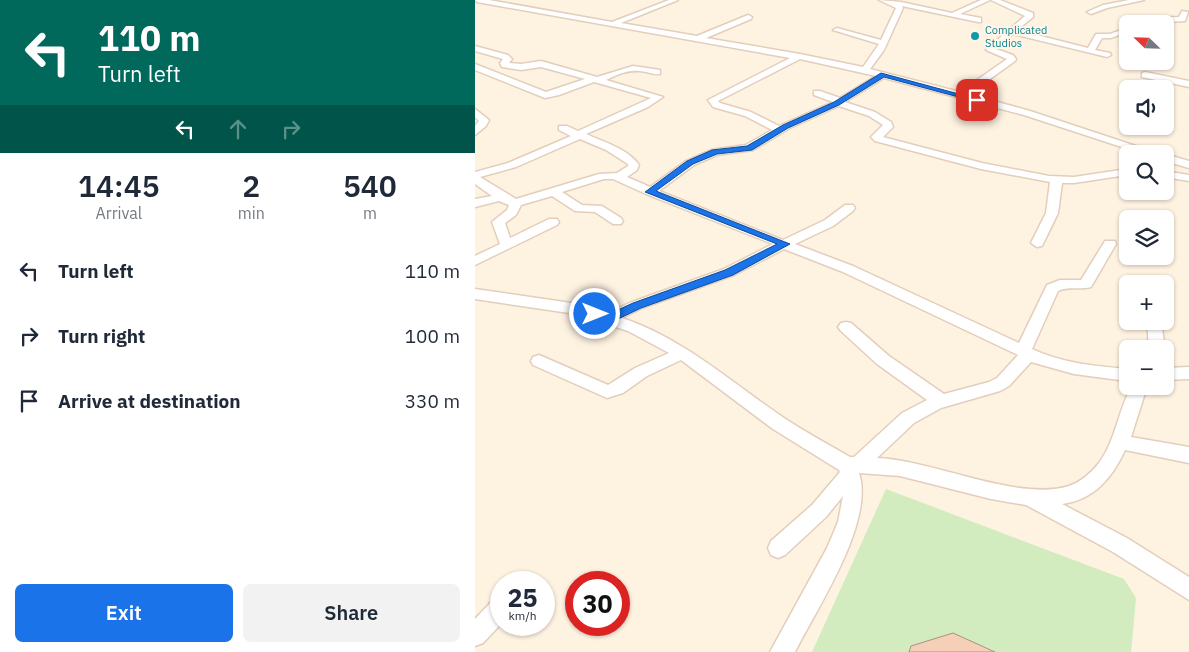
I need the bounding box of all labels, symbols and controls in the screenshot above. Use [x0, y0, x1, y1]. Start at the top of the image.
text: 110 m [98, 15, 201, 61]
north arrow [1119, 15, 1174, 70]
map controls [1119, 15, 1174, 395]
icon: left [15, 20, 80, 85]
place label: Complicated Studios [985, 23, 1047, 50]
marker: Complicated Studios [969, 30, 981, 42]
text: Turn left [98, 59, 181, 88]
pin [956, 79, 998, 121]
button: sound [1119, 80, 1174, 135]
icon: arrive [963, 86, 991, 114]
icon: left [171, 115, 199, 143]
icon: ahead [224, 115, 252, 143]
icon: right [277, 115, 305, 143]
button: search [1119, 145, 1174, 200]
text: 14:45 [78, 166, 160, 205]
text: 2 [242, 166, 260, 205]
text: 540 [343, 166, 397, 205]
text: Arrival [96, 203, 142, 223]
text: min [238, 203, 265, 223]
text: m [363, 203, 377, 223]
button: layers [1119, 210, 1174, 265]
icon: left [15, 257, 43, 285]
text: Turn left [58, 259, 134, 283]
text: 110 m [405, 259, 460, 283]
button: + [1119, 275, 1174, 330]
position arrow [568, 287, 620, 339]
icon: right [15, 322, 43, 350]
text: Turn right [58, 324, 145, 348]
text: 100 m [405, 324, 460, 348]
button: − [1119, 340, 1174, 395]
icon: arrive [15, 387, 43, 415]
text: Arrive at destination [58, 389, 241, 413]
text: 330 m [405, 389, 460, 413]
speed limit sign: 30 [565, 571, 630, 636]
text: 25 [507, 581, 538, 614]
button: Exit [15, 584, 233, 642]
button: Share [243, 584, 460, 642]
text: km/h [508, 608, 537, 623]

